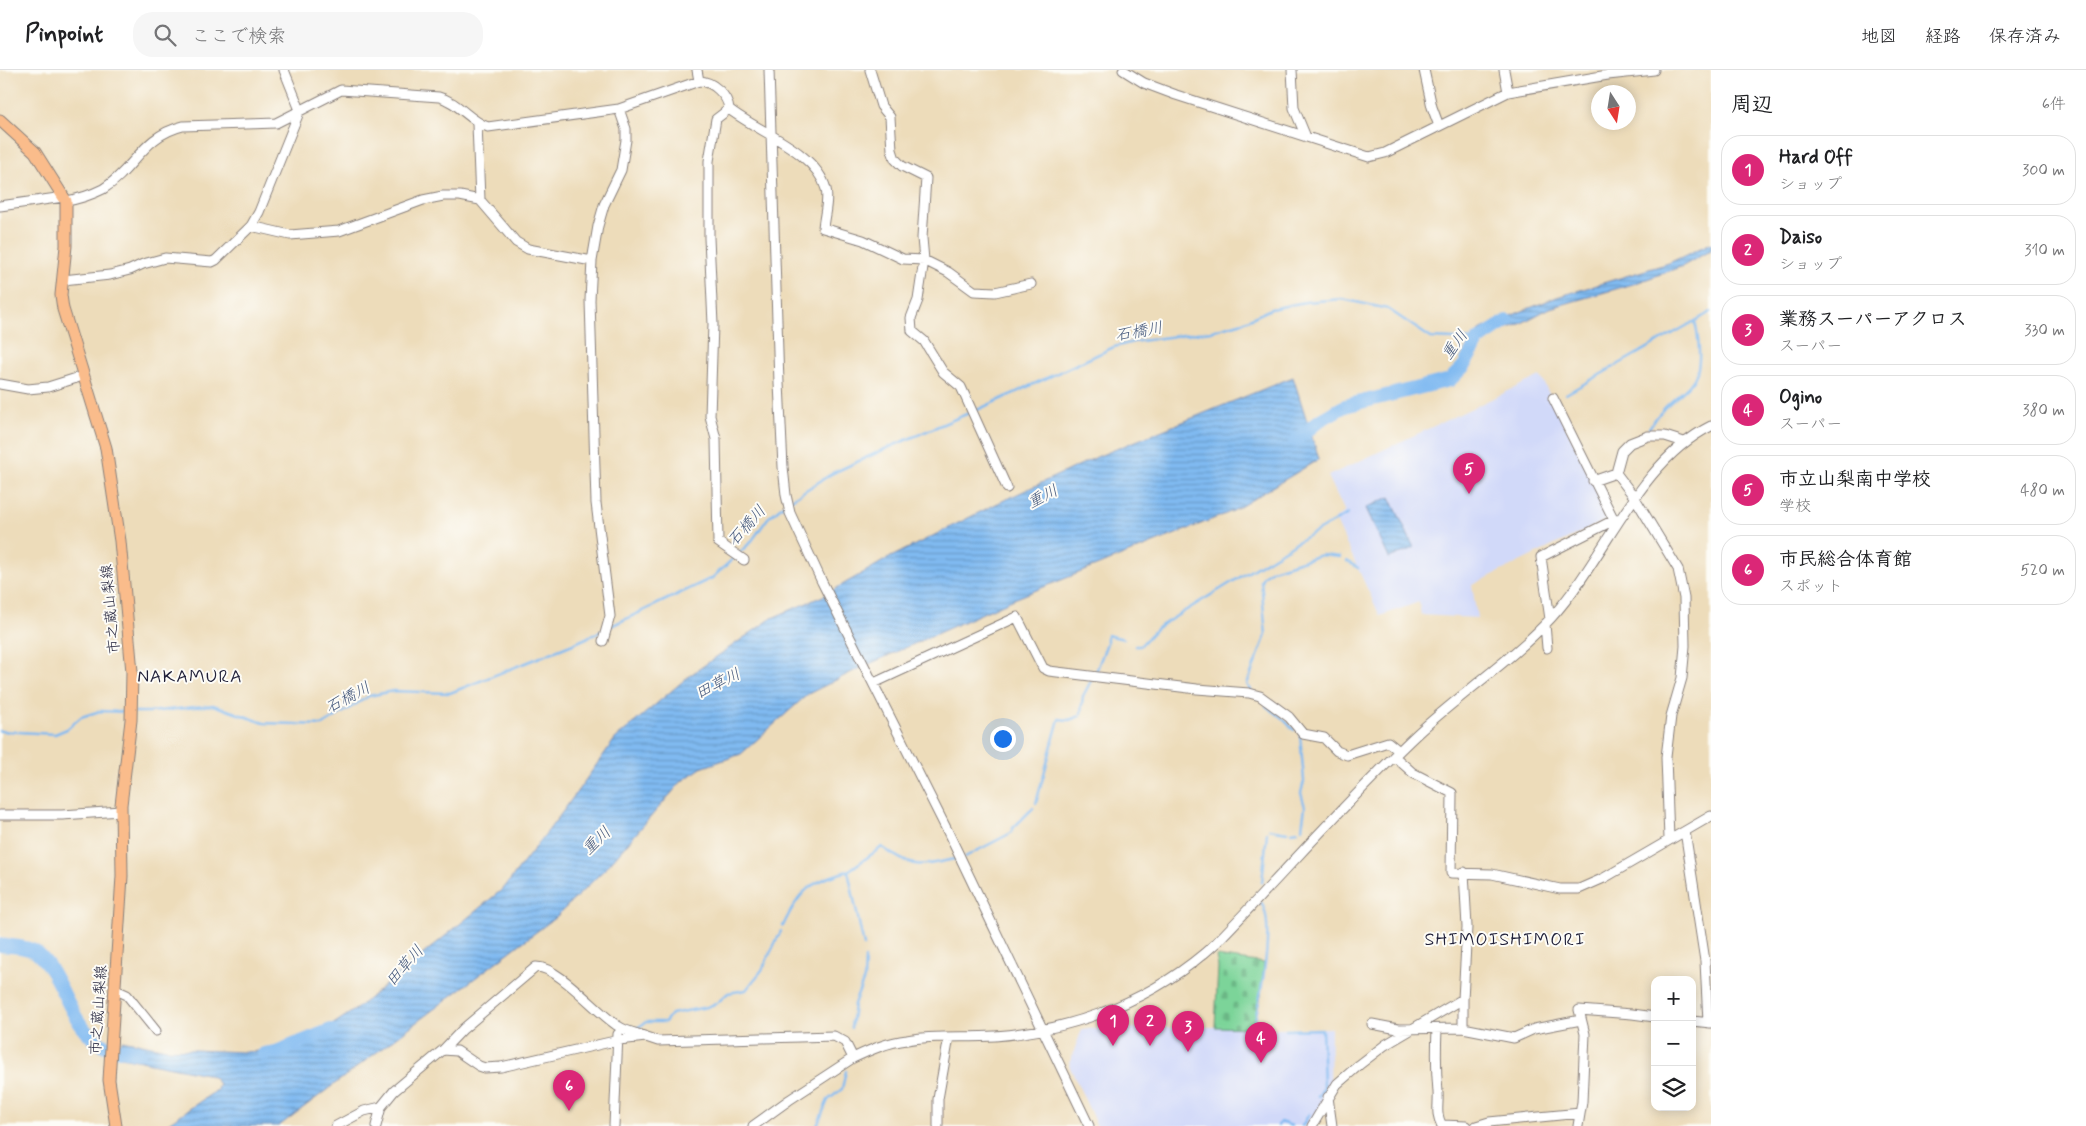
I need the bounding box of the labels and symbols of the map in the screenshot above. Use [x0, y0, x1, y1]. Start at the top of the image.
north arrow [1591, 85, 1636, 130]
water label: 石橋川 [1114, 317, 1164, 347]
water label: 重川 [1437, 326, 1473, 364]
pin: 5 [1453, 453, 1485, 494]
water label: 重川 [1024, 480, 1062, 514]
water label: 石橋川 [723, 501, 771, 551]
street label: 市之蔵山梨線 [97, 563, 125, 655]
water label: 田草川 [692, 664, 744, 704]
district label: NAKAMURA [137, 665, 243, 689]
water label: 石橋川 [322, 677, 374, 719]
your location [990, 726, 1016, 752]
water label: 重川 [578, 822, 616, 860]
district label: SHIMOISHIMORI [1425, 928, 1585, 952]
water label: 田草川 [381, 941, 429, 991]
street label: 市之蔵山梨線 [86, 964, 112, 1056]
pin: 1 [1097, 1005, 1129, 1046]
pin: 2 [1134, 1005, 1166, 1046]
pin: 3 [1172, 1011, 1204, 1052]
pin: 4 [1245, 1022, 1277, 1063]
pin: 6 [553, 1070, 585, 1111]

